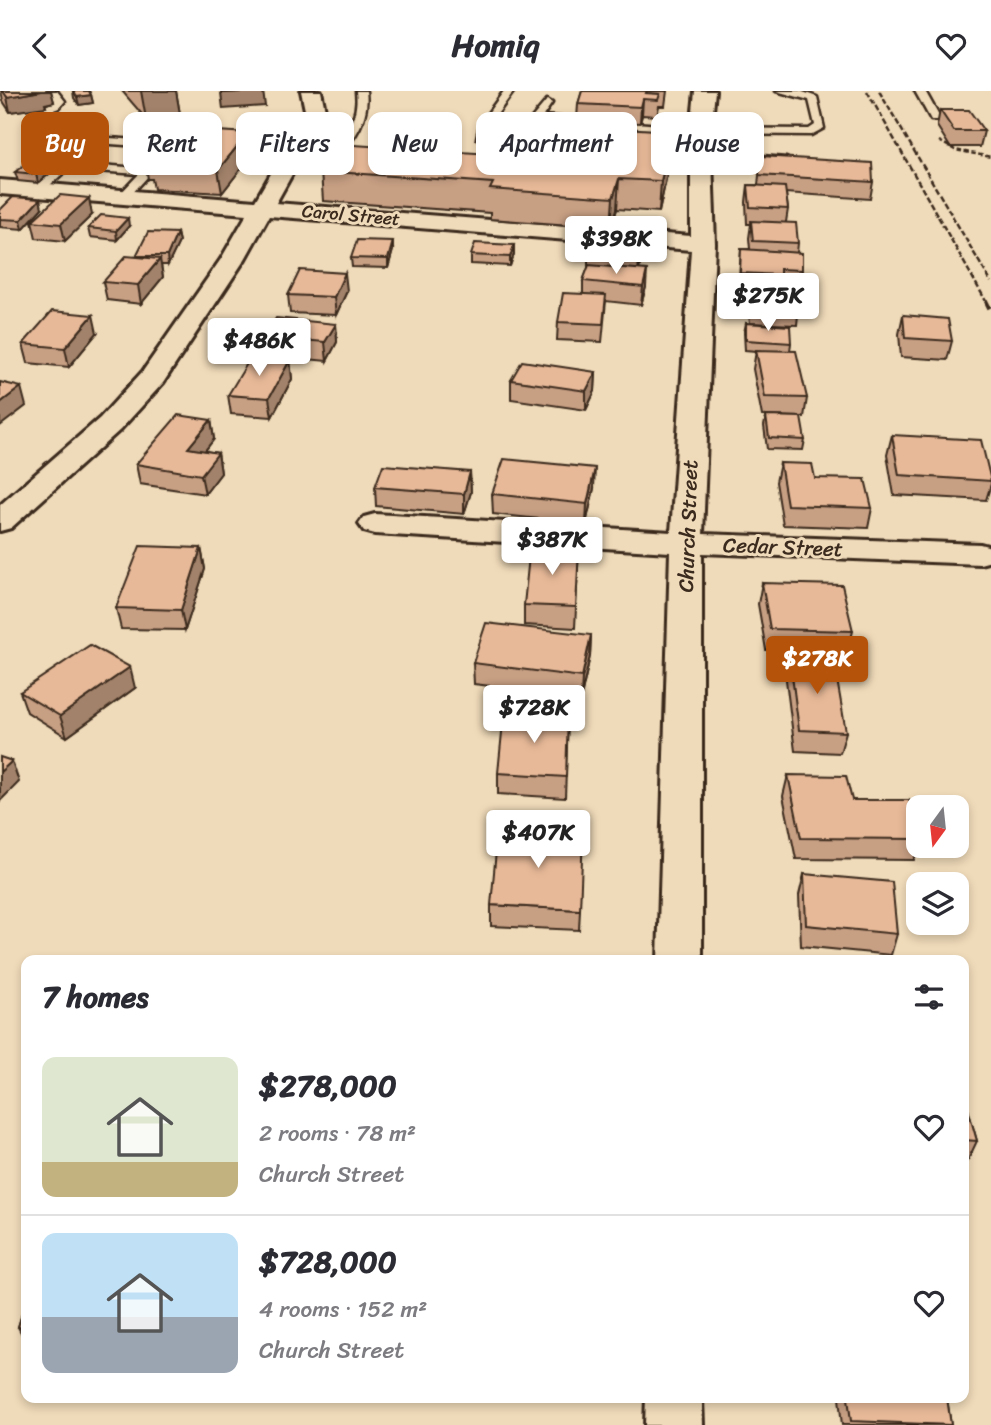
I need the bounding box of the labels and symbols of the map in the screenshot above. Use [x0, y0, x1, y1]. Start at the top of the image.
street label: Carol Street [301, 195, 402, 235]
pin: $398K [567, 216, 665, 276]
pin: $275K [719, 273, 817, 333]
pin: $486K [210, 319, 308, 378]
street label: Church Street [667, 459, 709, 593]
pin: $387K [503, 517, 601, 577]
street label: Cedar Street [722, 526, 844, 568]
pin: $278K [768, 637, 866, 696]
pin: $728K [485, 685, 583, 745]
north arrow [906, 795, 970, 857]
pin: $407K [489, 811, 587, 870]

